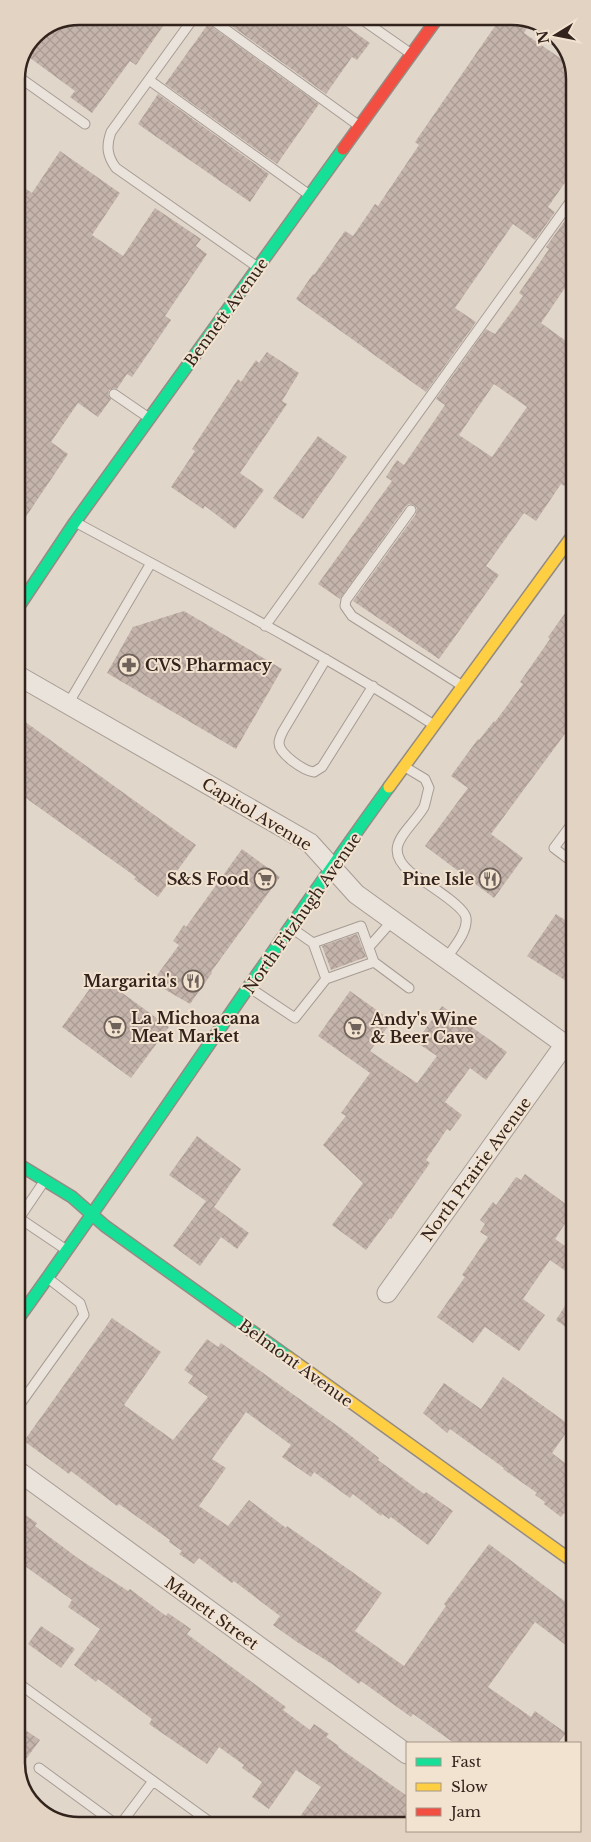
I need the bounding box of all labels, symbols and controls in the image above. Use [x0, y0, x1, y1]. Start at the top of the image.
north arrow [531, 10, 581, 60]
text: N [533, 29, 553, 45]
street label: Bennett Avenue [180, 254, 272, 370]
pharmacy icon: CVS Pharmacy [117, 653, 141, 677]
place label: CVS Pharmacy [145, 655, 273, 675]
street label: Capitol Avenue [198, 773, 316, 855]
street label: North Fitzhugh Avenue [239, 829, 365, 997]
supermarket icon: S&S Food [253, 867, 277, 891]
restaurant icon: Pine Isle [478, 867, 502, 891]
place label: S&S Food [167, 869, 249, 889]
place label: Pine Isle [402, 869, 474, 889]
restaurant icon: Margarita's [181, 969, 205, 993]
place label: Margarita's [83, 971, 177, 991]
place label: La Michoacana Meat Market [131, 1008, 260, 1046]
place label: Andy's Wine & Beer Cave [370, 1009, 477, 1047]
supermarket icon: La Michoacana Meat Market [103, 1015, 127, 1039]
supermarket icon: Andy's Wine & Beer Cave [343, 1016, 367, 1040]
street label: North Prairie Avenue [417, 1093, 535, 1245]
street label: Belmont Avenue [235, 1315, 357, 1411]
street label: Manett Street [161, 1572, 263, 1654]
legend [406, 1742, 581, 1832]
text: Fast [451, 1752, 482, 1771]
text: Slow [451, 1777, 488, 1796]
text: Jam [449, 1802, 481, 1821]

